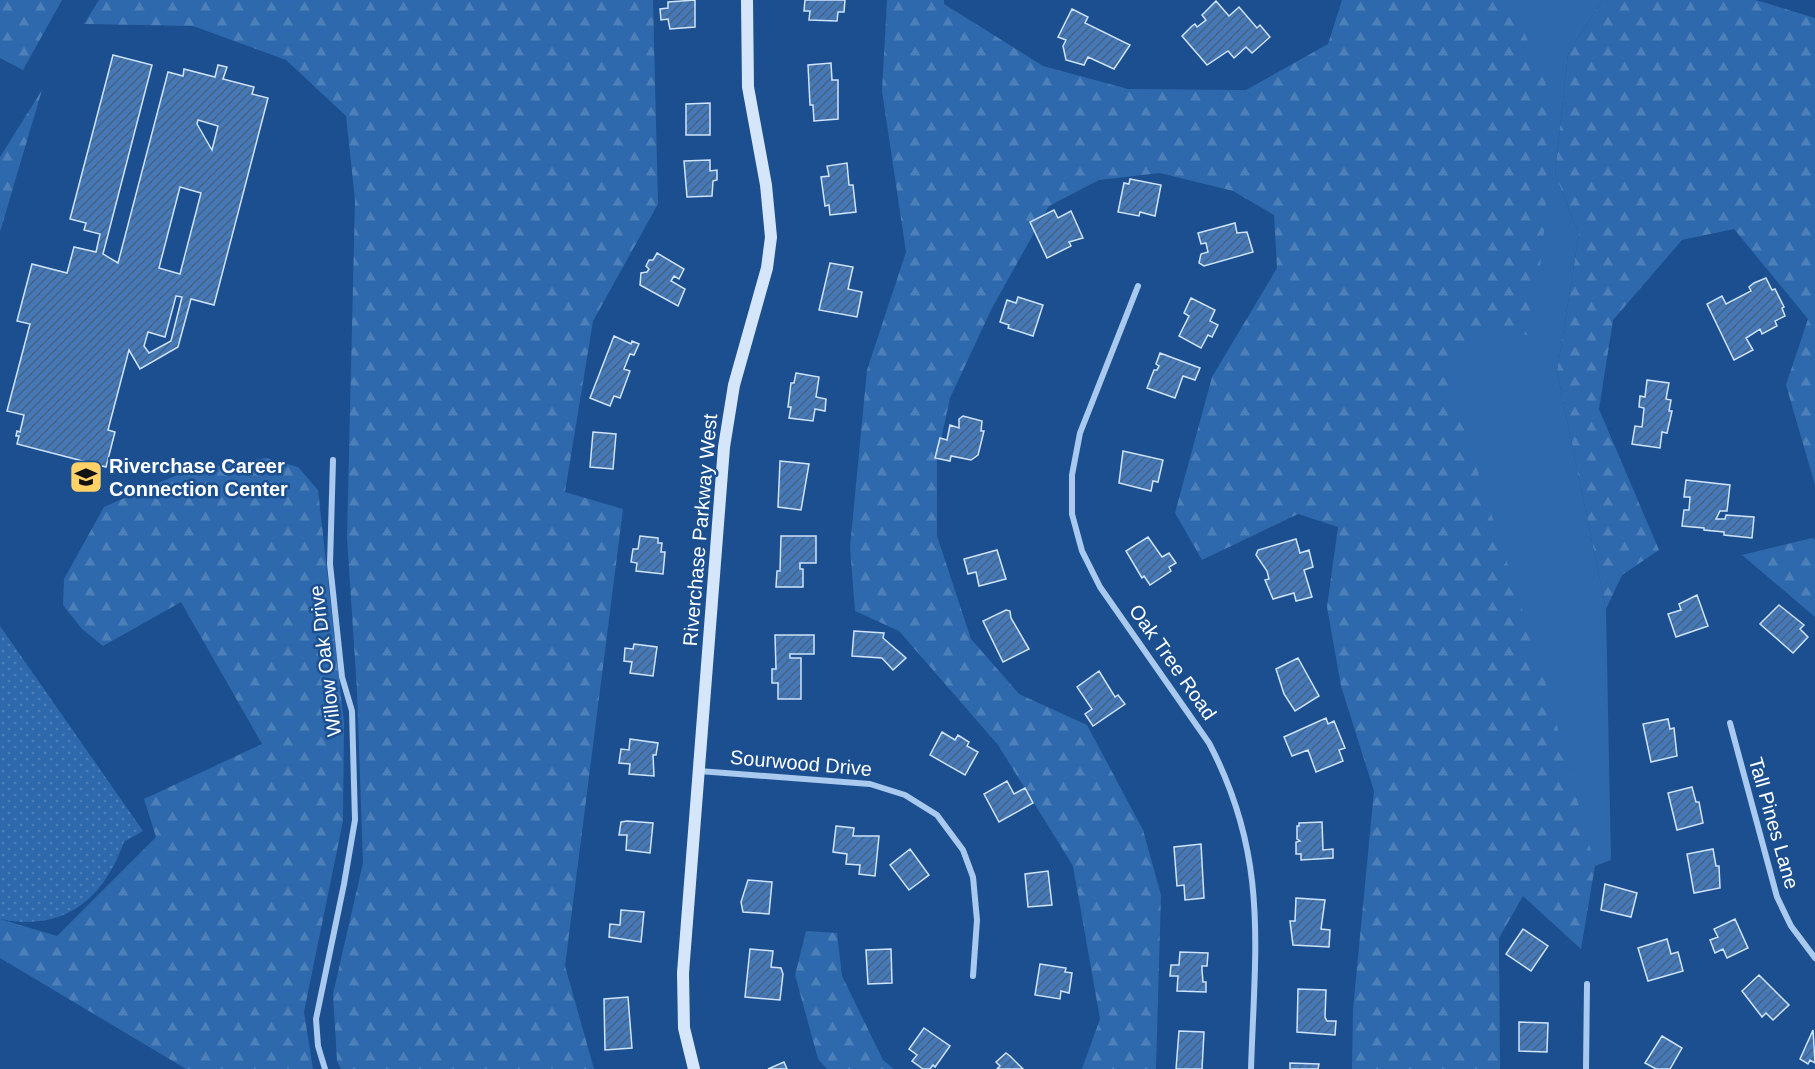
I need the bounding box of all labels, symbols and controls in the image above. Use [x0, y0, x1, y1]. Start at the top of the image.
street label: Riverchase Parkway West [679, 413, 721, 647]
place label: Riverchase Career Connection Center [109, 455, 288, 500]
school or university icon: Riverchase Career Connection Center [68, 459, 104, 495]
street label: Willow Oak Drive [305, 584, 345, 738]
street label: Oak Tree Road [1125, 600, 1221, 724]
street label: Sourwood Drive [729, 746, 873, 780]
street label: Tall Pines Lane [1745, 755, 1803, 891]

